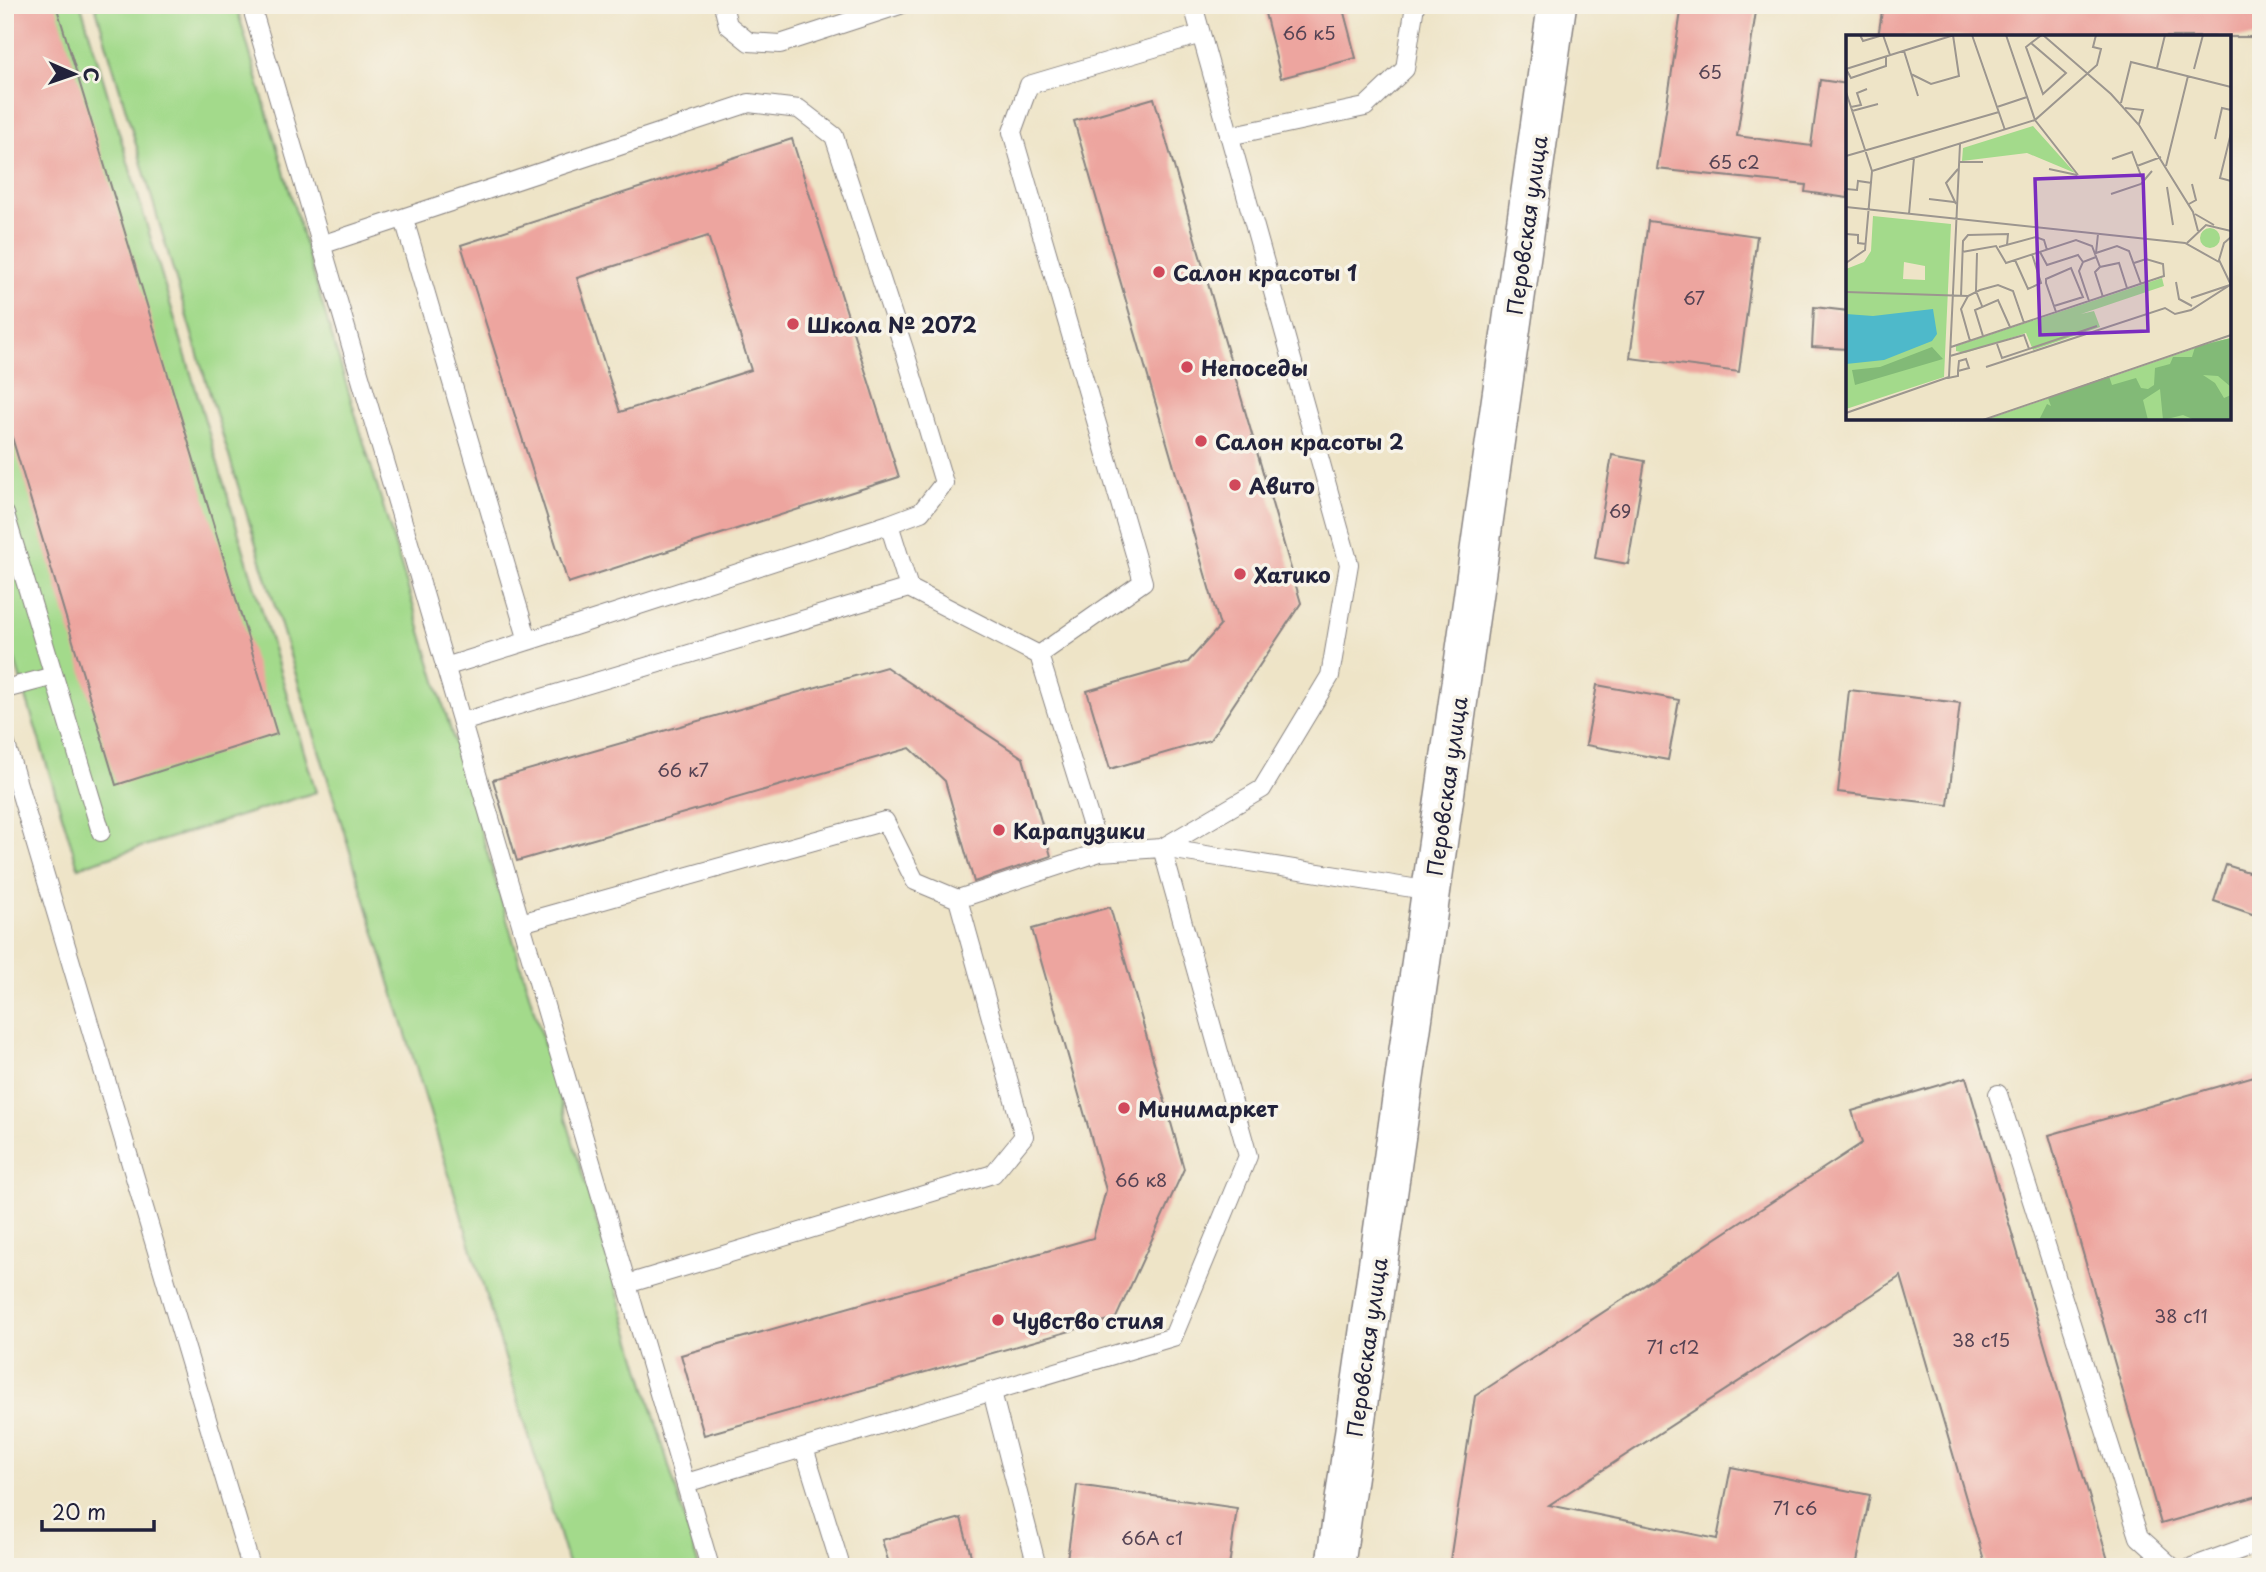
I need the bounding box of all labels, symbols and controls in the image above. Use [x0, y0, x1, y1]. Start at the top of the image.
house number: 66 к5 [1282, 19, 1336, 46]
inset map [1846, 35, 2231, 420]
north arrow [38, 38, 108, 108]
house number: 65 [1698, 58, 1722, 85]
text: С [78, 67, 106, 82]
street label: Перовская улица [1498, 133, 1555, 317]
house number: 65 с2 [1708, 148, 1760, 175]
place label: Салон красоты 1 [1173, 256, 1357, 288]
marker: Салон красоты 1 [1151, 264, 1167, 280]
house number: 67 [1683, 284, 1705, 311]
place label: Школа № 2072 [807, 308, 977, 340]
marker: Школа № 2072 [785, 316, 801, 332]
place label: Непоседы [1201, 351, 1308, 383]
marker: Непоседы [1179, 359, 1195, 375]
place label: Салон красоты 2 [1215, 425, 1404, 457]
marker: Салон красоты 2 [1193, 433, 1209, 449]
place label: Авито [1249, 469, 1315, 501]
marker: Авито [1227, 477, 1243, 493]
house number: 69 [1609, 497, 1631, 524]
place label: Хатико [1254, 558, 1331, 590]
marker: Хатико [1232, 566, 1248, 582]
street label: Перовская улица [1418, 694, 1475, 878]
house number: 66 к7 [657, 756, 709, 783]
place label: Карапузики [1013, 814, 1146, 846]
marker: Карапузики [991, 822, 1007, 838]
place label: Минимаркет [1138, 1092, 1279, 1124]
marker: Минимаркет [1116, 1100, 1132, 1116]
house number: 66 к8 [1115, 1166, 1167, 1193]
street label: Перовская улица [1338, 1255, 1395, 1439]
house number: 38 с11 [2154, 1302, 2208, 1329]
place label: Чувство стиля [1012, 1304, 1164, 1336]
marker: Чувство стиля [990, 1312, 1006, 1328]
house number: 38 с15 [1952, 1326, 2010, 1353]
house number: 71 с12 [1647, 1333, 1699, 1360]
scale bar [42, 1488, 154, 1532]
house number: 71 с6 [1773, 1494, 1817, 1521]
text: 20 m [52, 1495, 106, 1527]
house number: 66А с1 [1121, 1524, 1183, 1551]

